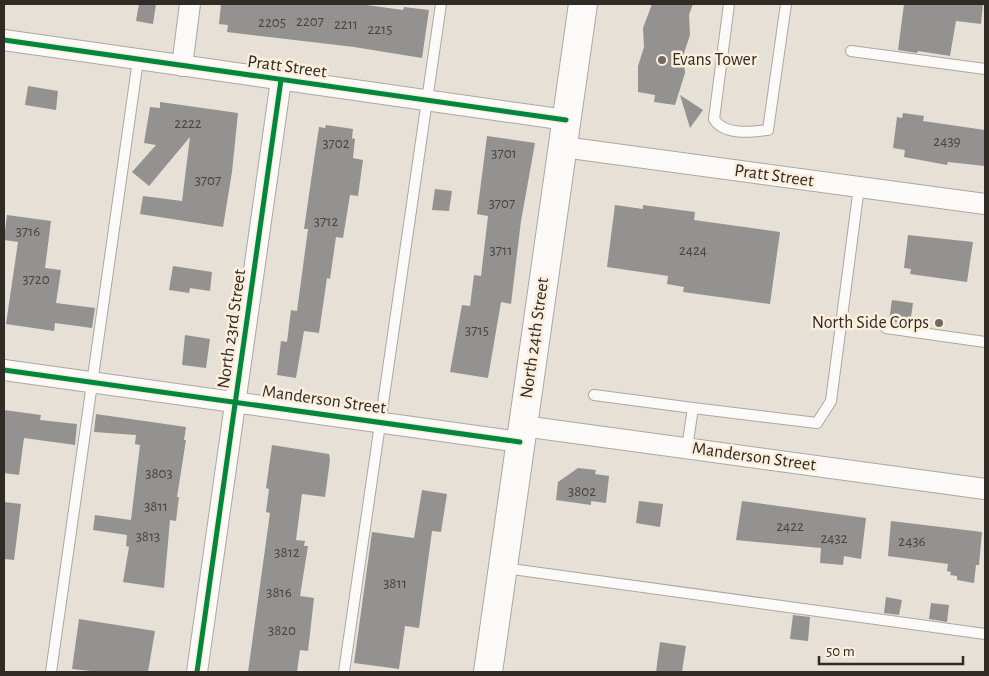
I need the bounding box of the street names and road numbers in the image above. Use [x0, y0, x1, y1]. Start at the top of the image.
street label: Pratt Street [246, 53, 328, 82]
street label: Pratt Street [733, 162, 815, 191]
street label: North 23rd Street [215, 268, 249, 390]
street label: North 24th Street [518, 276, 552, 400]
street label: Manderson Street [261, 382, 387, 418]
street label: Manderson Street [691, 439, 817, 475]

